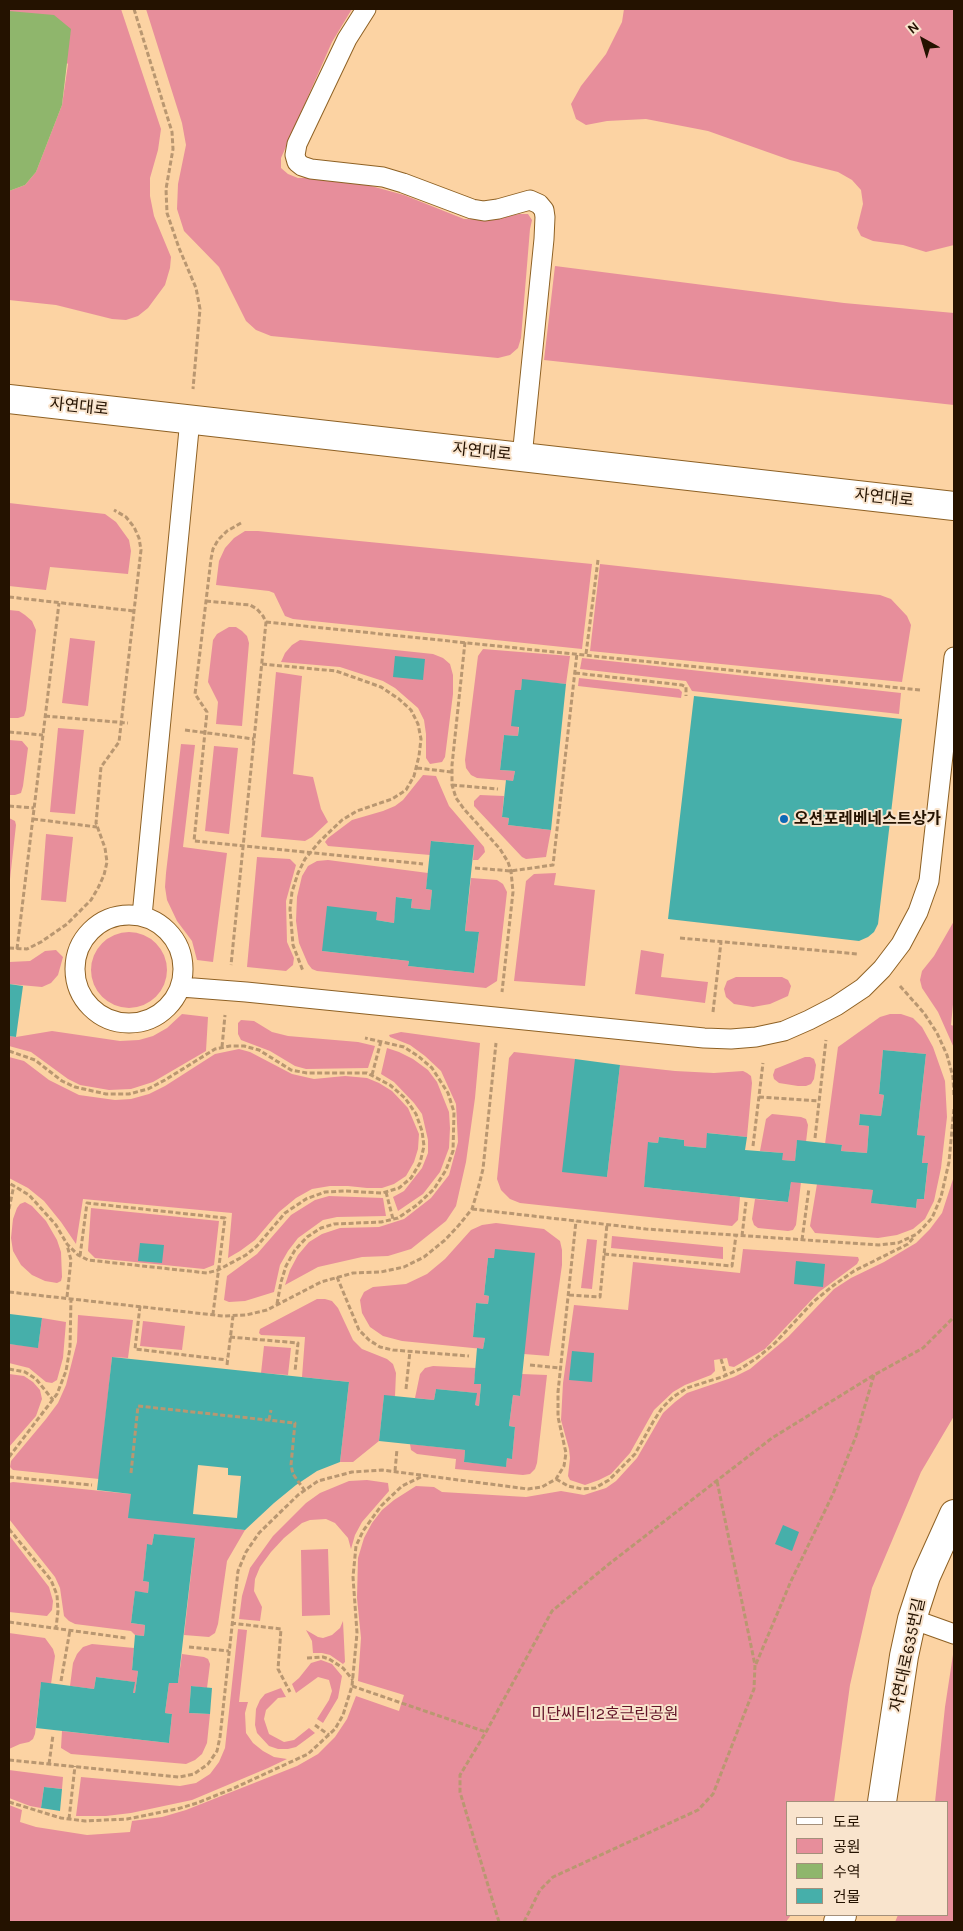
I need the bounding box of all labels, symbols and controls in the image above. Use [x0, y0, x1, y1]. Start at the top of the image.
north arrow [898, 15, 948, 65]
text: N [904, 18, 922, 38]
street label: 자연대로 [49, 394, 109, 420]
street label: 자연대로 [452, 439, 512, 465]
street label: 자연대로 [854, 485, 914, 511]
place label: 오션포레베네스트상가 [794, 809, 941, 829]
marker: 오션포레베네스트상가 [778, 813, 790, 825]
street label: 자연대로635번길 [887, 1596, 929, 1714]
park label: 미단씨티12호근린공원 [531, 1704, 679, 1724]
legend [786, 1801, 948, 1916]
text: 도로 [833, 1813, 861, 1831]
text: 공원 [833, 1838, 861, 1856]
text: 수역 [833, 1863, 861, 1881]
text: 건물 [833, 1888, 861, 1906]

